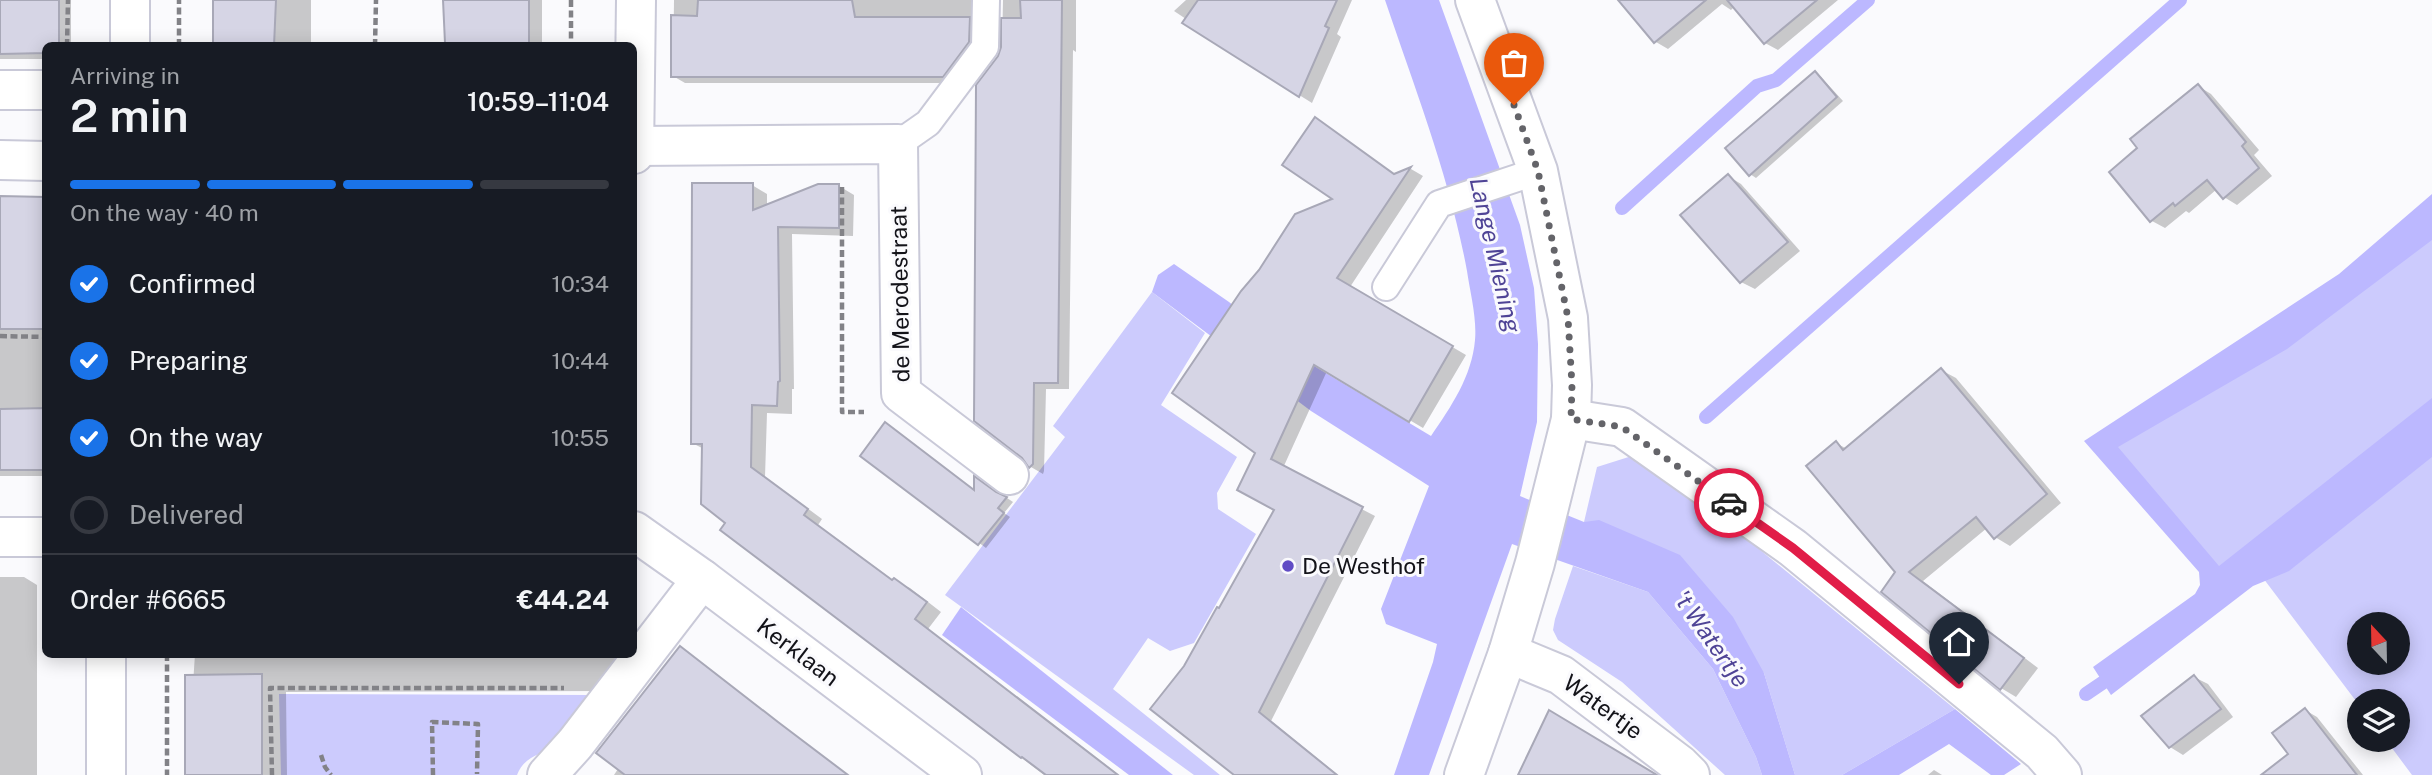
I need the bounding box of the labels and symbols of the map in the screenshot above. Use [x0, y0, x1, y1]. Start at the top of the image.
pin [1484, 33, 1544, 105]
water label: Lange Miening [1465, 175, 1528, 336]
street label: de Merodestraat [884, 205, 915, 383]
courier [1694, 468, 1764, 538]
place label: De Westhof [1302, 552, 1425, 579]
marker: De Westhof [1280, 558, 1296, 574]
water label: 't Watertje [1668, 585, 1755, 692]
street label: Kerklaan [752, 612, 845, 691]
pin [1929, 612, 1989, 684]
north arrow [2347, 612, 2410, 676]
street label: Watertje [1558, 669, 1648, 744]

